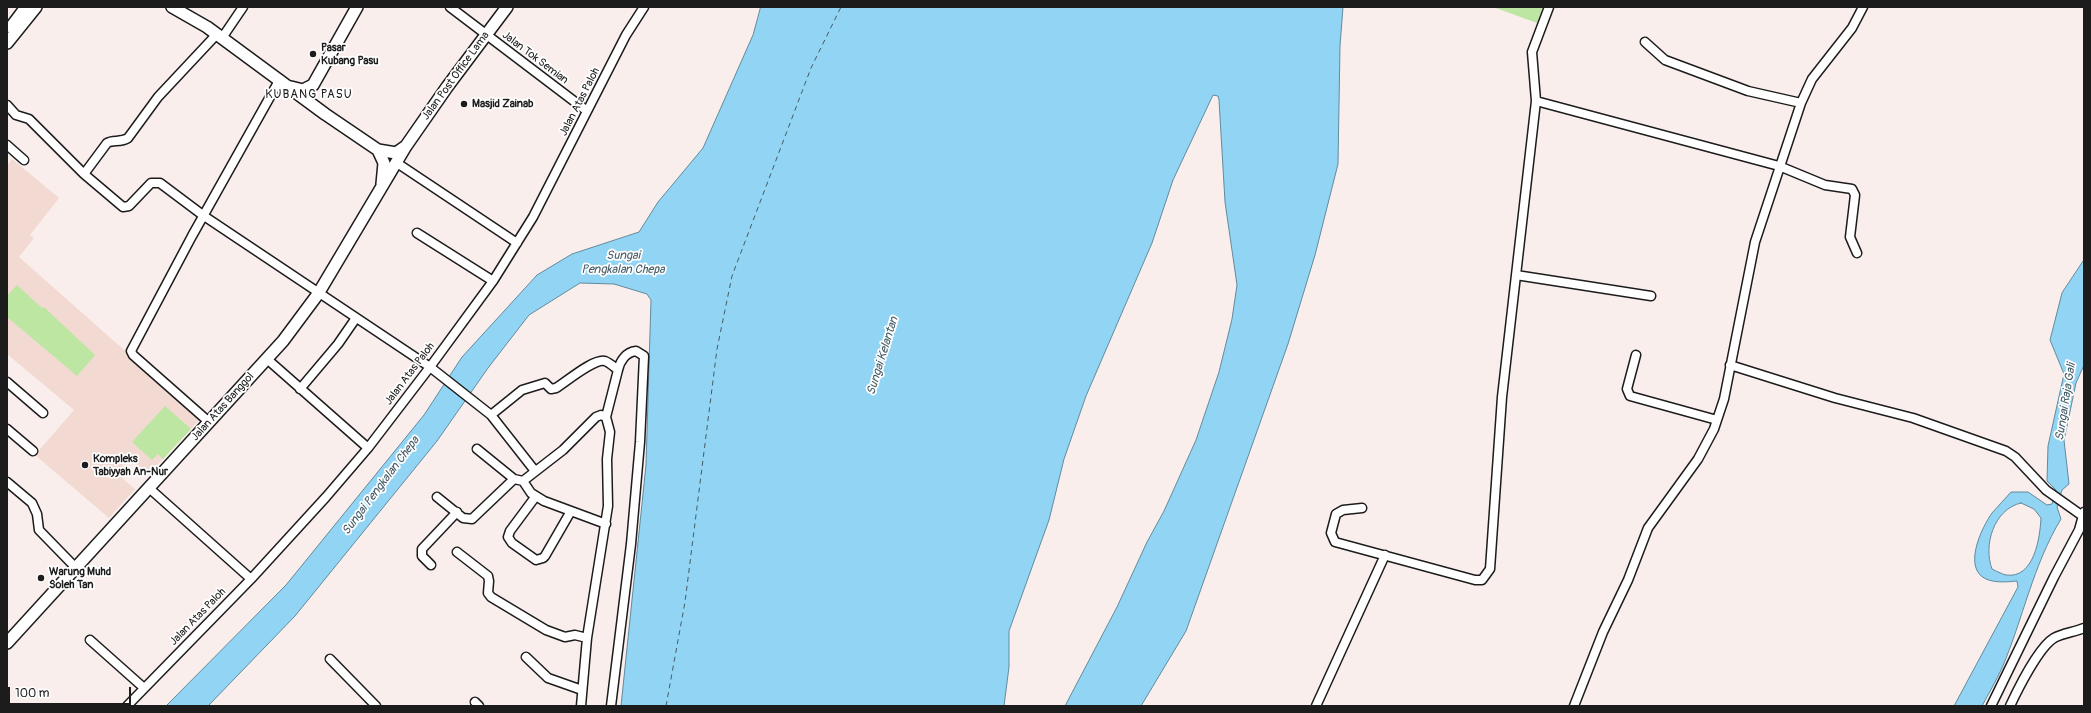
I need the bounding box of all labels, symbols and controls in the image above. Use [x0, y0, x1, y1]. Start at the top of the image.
street label: Jalan Post Office Lama [420, 29, 492, 123]
street label: Jalan Tok Semian [499, 29, 571, 87]
place label: Pasar Kubang Pasu [321, 41, 378, 67]
marker: Pasar Kubang Pasu [308, 49, 318, 59]
street label: Jalan Atas Paloh [557, 66, 603, 138]
district label: KUBANG PASU [265, 88, 353, 102]
place label: Masjid Zainab [472, 97, 533, 111]
marker: Masjid Zainab [459, 99, 469, 109]
water label: Sungai Pengkalan Chepa [581, 249, 665, 277]
water label: Sungai Kelantan [864, 315, 902, 397]
street label: Jalan Atas Paloh [382, 340, 438, 408]
water label: Sungai Raja Gali [2053, 362, 2079, 442]
street label: Jalan Atas Banggol [189, 370, 257, 444]
water label: Sungai Pengkalan Chepa [339, 434, 423, 538]
place label: Kompleks Tabiyyah An-Nur [93, 452, 168, 478]
marker: Kompleks Tabiyyah An-Nur [80, 460, 90, 470]
place label: Warung Muhd Soleh Tan [49, 565, 111, 591]
marker: Warung Muhd Soleh Tan [36, 573, 46, 583]
street label: Jalan Atas Paloh [167, 586, 229, 648]
scale bar [10, 679, 133, 705]
text: 100 m [15, 686, 49, 701]

